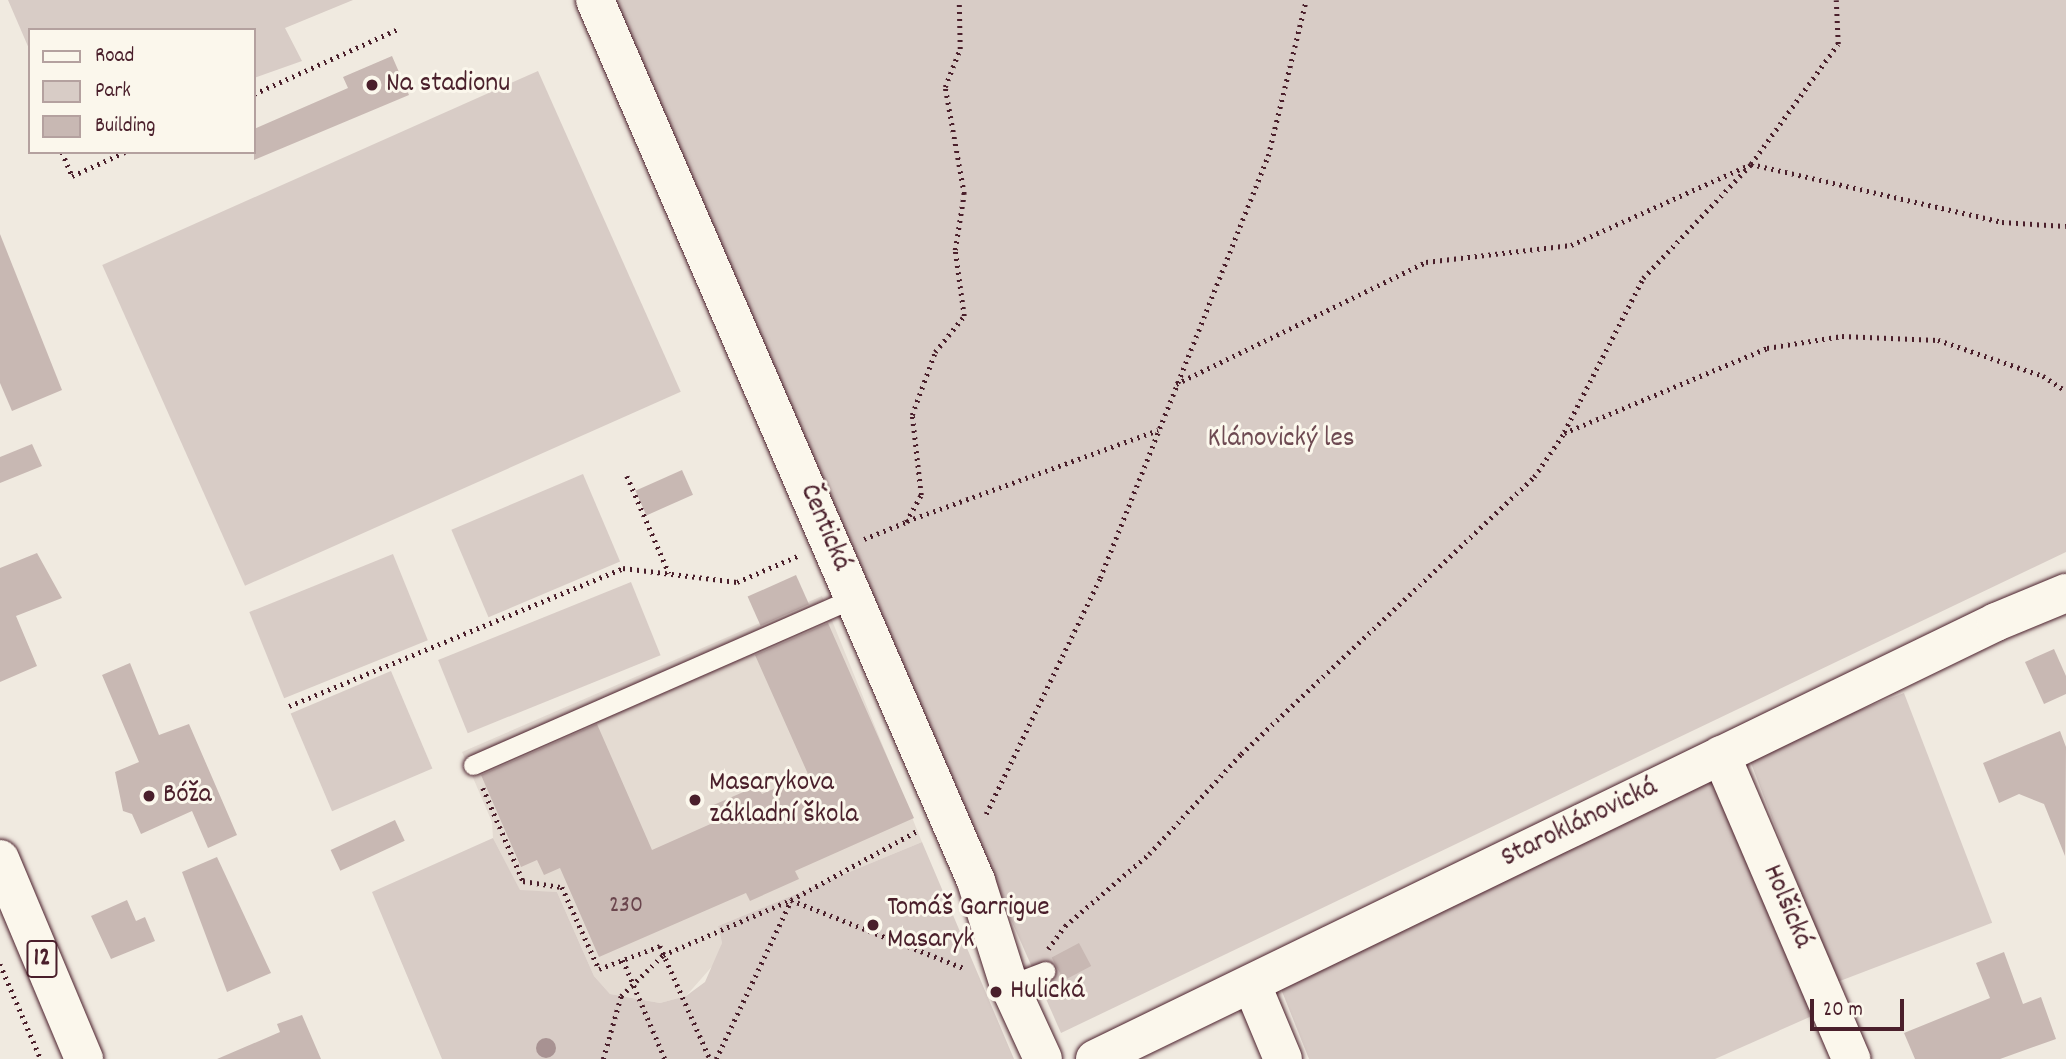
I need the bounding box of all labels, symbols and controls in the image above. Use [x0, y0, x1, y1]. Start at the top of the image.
legend [28, 28, 256, 154]
text: Road [95, 42, 134, 72]
place label: Na stadionu [386, 68, 510, 102]
text: Park [95, 77, 131, 107]
marker: Na stadionu [364, 77, 380, 93]
text: Building [95, 112, 155, 142]
park label: Klánovický les [1207, 423, 1355, 457]
street label: Čentická [791, 479, 857, 577]
place label: Masarykova základní škola [709, 767, 858, 833]
street label: Staroklánovická [1496, 772, 1664, 876]
place label: Bóža [163, 779, 212, 813]
marker: Bóža [141, 788, 157, 804]
marker: Masarykova základní škola [687, 792, 703, 808]
street label: Holšická [1753, 860, 1819, 954]
place label: Tomáš Garrigue Masaryk [887, 892, 1050, 958]
house number: 230 [609, 893, 643, 921]
marker: Tomáš Garrigue Masaryk [865, 917, 881, 933]
road number: 12 [26, 936, 58, 982]
place label: Hulická [1010, 975, 1085, 1009]
marker: Hulická [988, 984, 1004, 1000]
scale bar [1814, 986, 1909, 1030]
text: 20 m [1823, 996, 1863, 1026]

